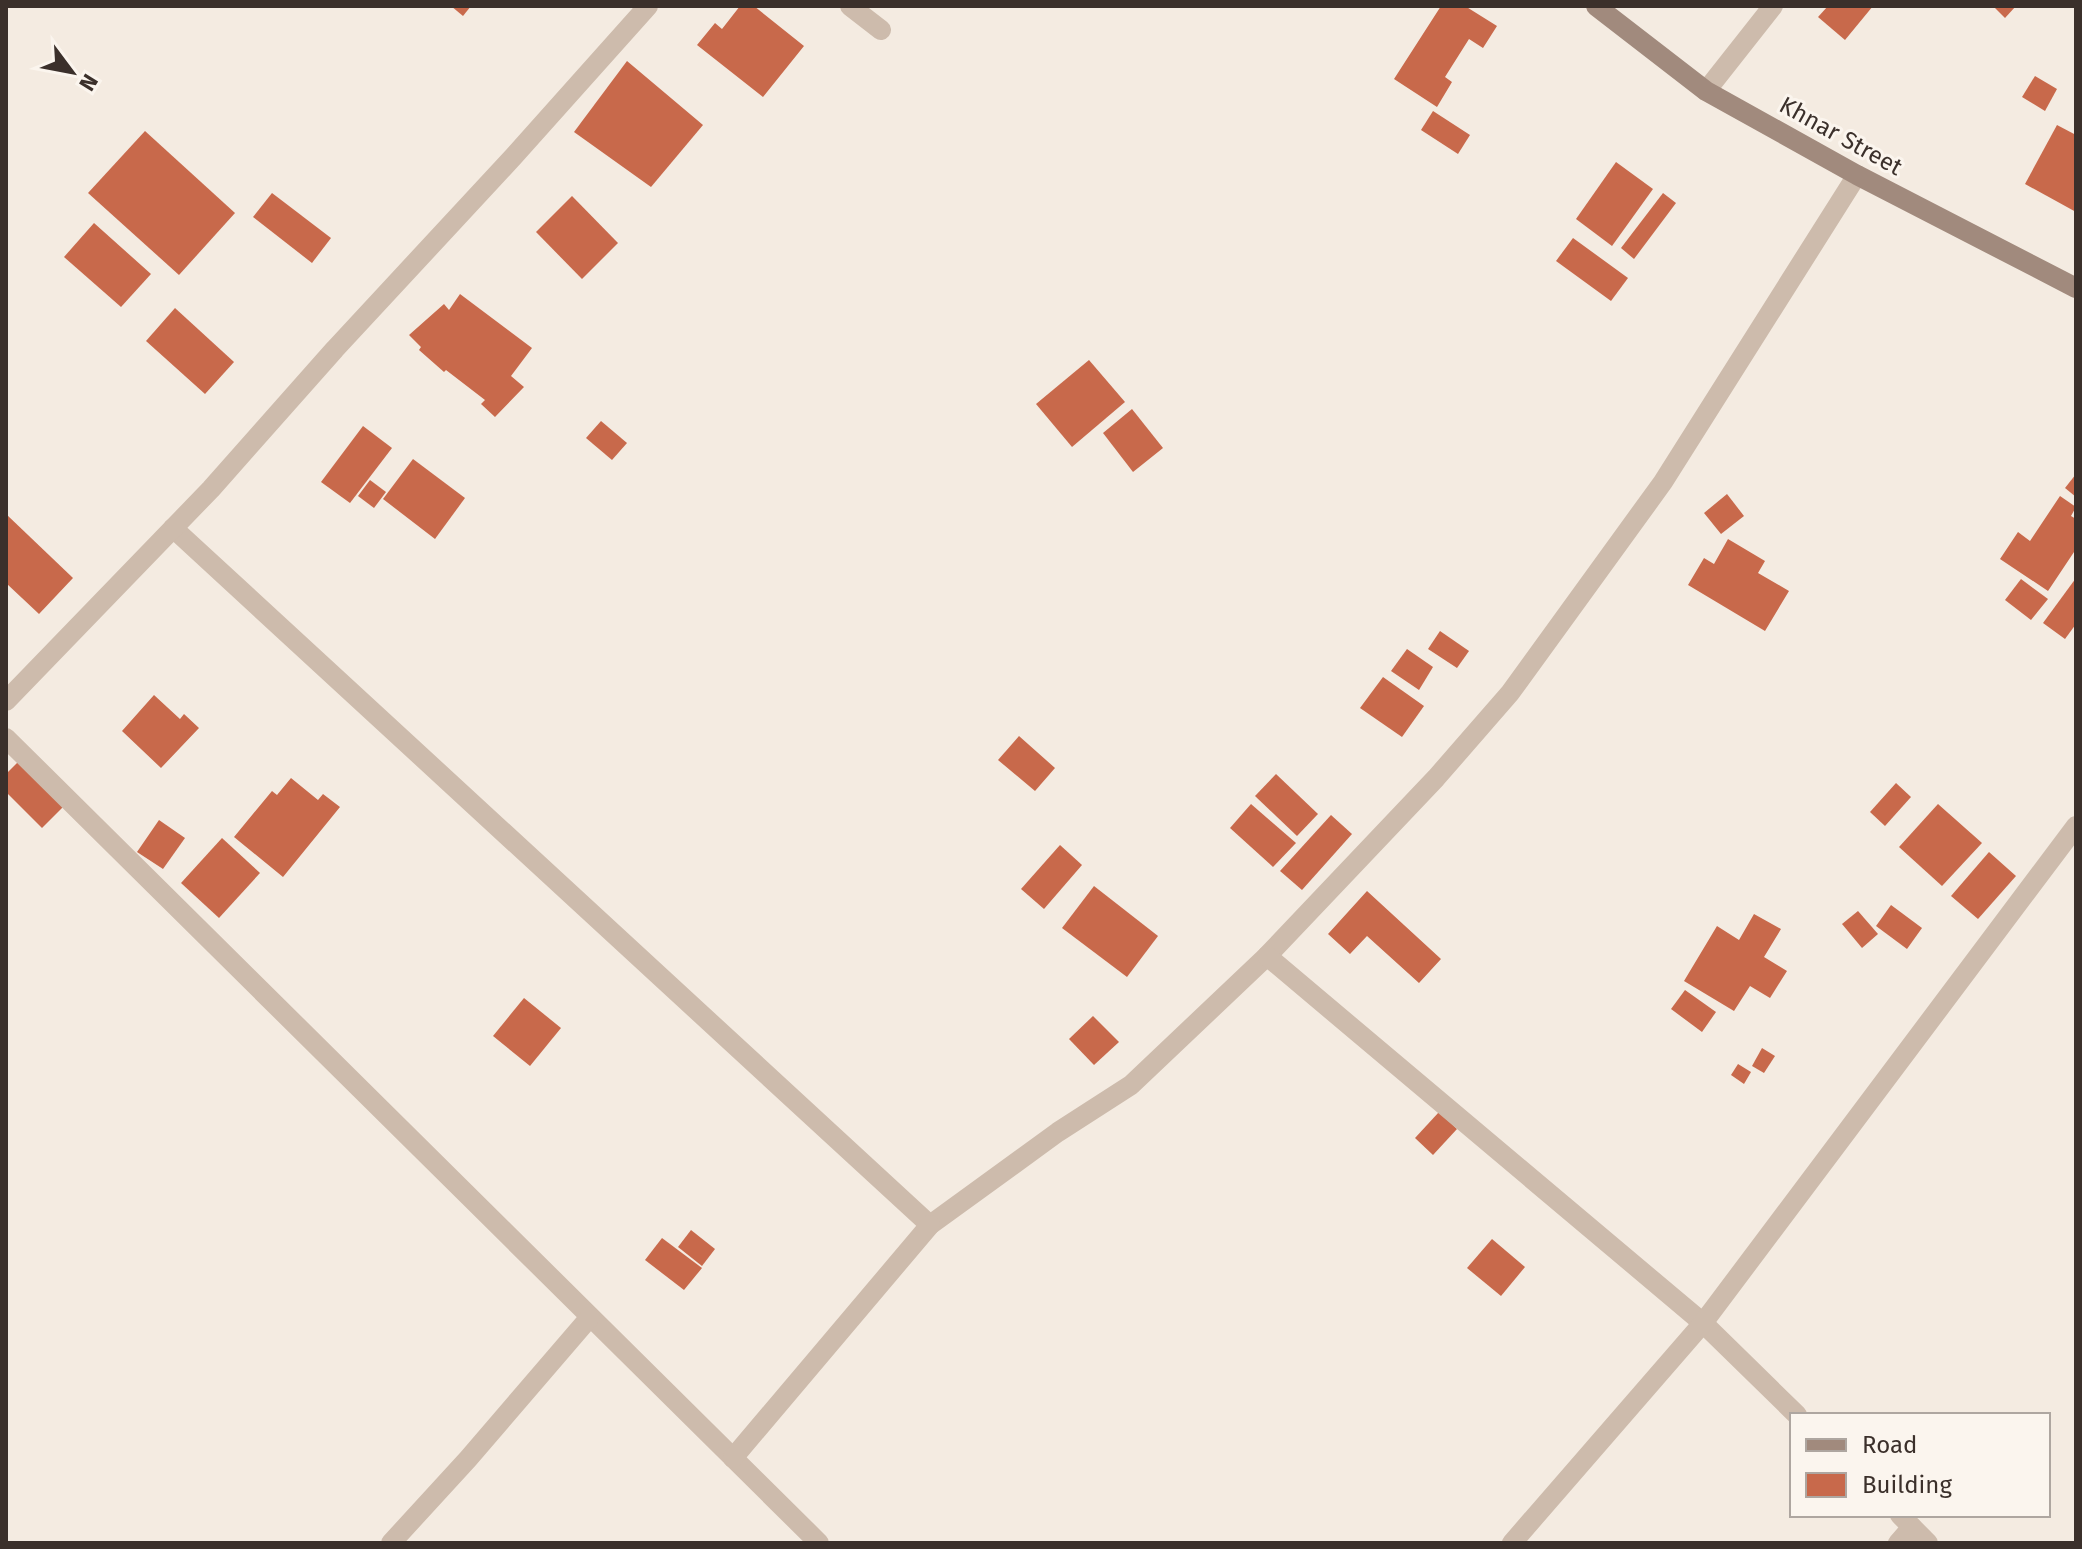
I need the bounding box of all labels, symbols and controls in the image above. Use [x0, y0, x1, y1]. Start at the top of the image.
north arrow [32, 32, 112, 112]
text: N [73, 69, 104, 96]
street label: Khnar Street [1775, 91, 1908, 181]
legend [1790, 1413, 2050, 1517]
text: Road [1862, 1431, 1917, 1459]
text: Building [1862, 1471, 1952, 1499]

